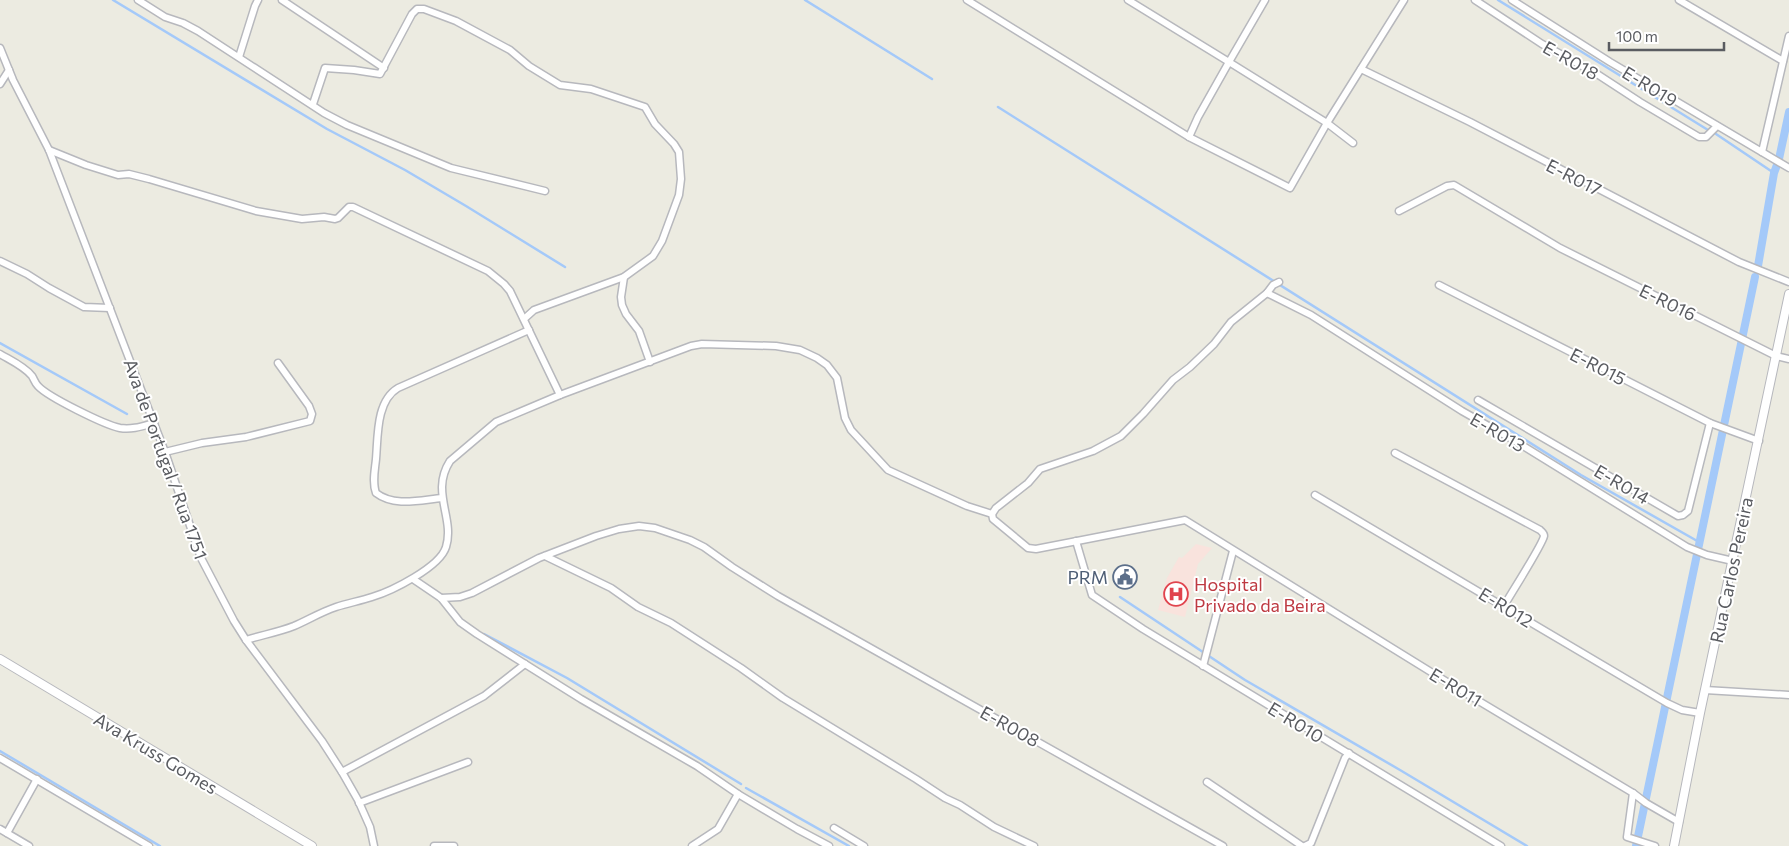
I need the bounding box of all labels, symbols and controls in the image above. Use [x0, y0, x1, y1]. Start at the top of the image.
scale bar [1609, 20, 1724, 52]
text: 100 m [1616, 27, 1658, 45]
street label: E-R018 [1539, 36, 1603, 84]
street label: E-R019 [1618, 61, 1682, 111]
street label: E-R017 [1543, 154, 1605, 200]
street label: E-R016 [1636, 279, 1700, 325]
street label: E-R015 [1566, 343, 1630, 389]
street label: Ava de Portugal / Rua 1751 [119, 356, 213, 562]
street label: E-R013 [1467, 408, 1529, 456]
street label: E-R014 [1590, 459, 1654, 509]
street label: Rua Carlos Pereira [1705, 495, 1757, 645]
public building icon: PRM [1112, 564, 1138, 590]
place label: PRM [1067, 566, 1108, 588]
place label: Hospital Privado da Beira [1194, 573, 1326, 616]
hospital icon: Hospital Privado da Beira [1163, 581, 1189, 607]
street label: E-R012 [1475, 582, 1537, 632]
street label: E-R011 [1426, 663, 1486, 711]
street label: E-R010 [1264, 697, 1328, 747]
street label: E-R008 [976, 701, 1044, 751]
street label: Ava Kruss Gomes [90, 707, 222, 799]

